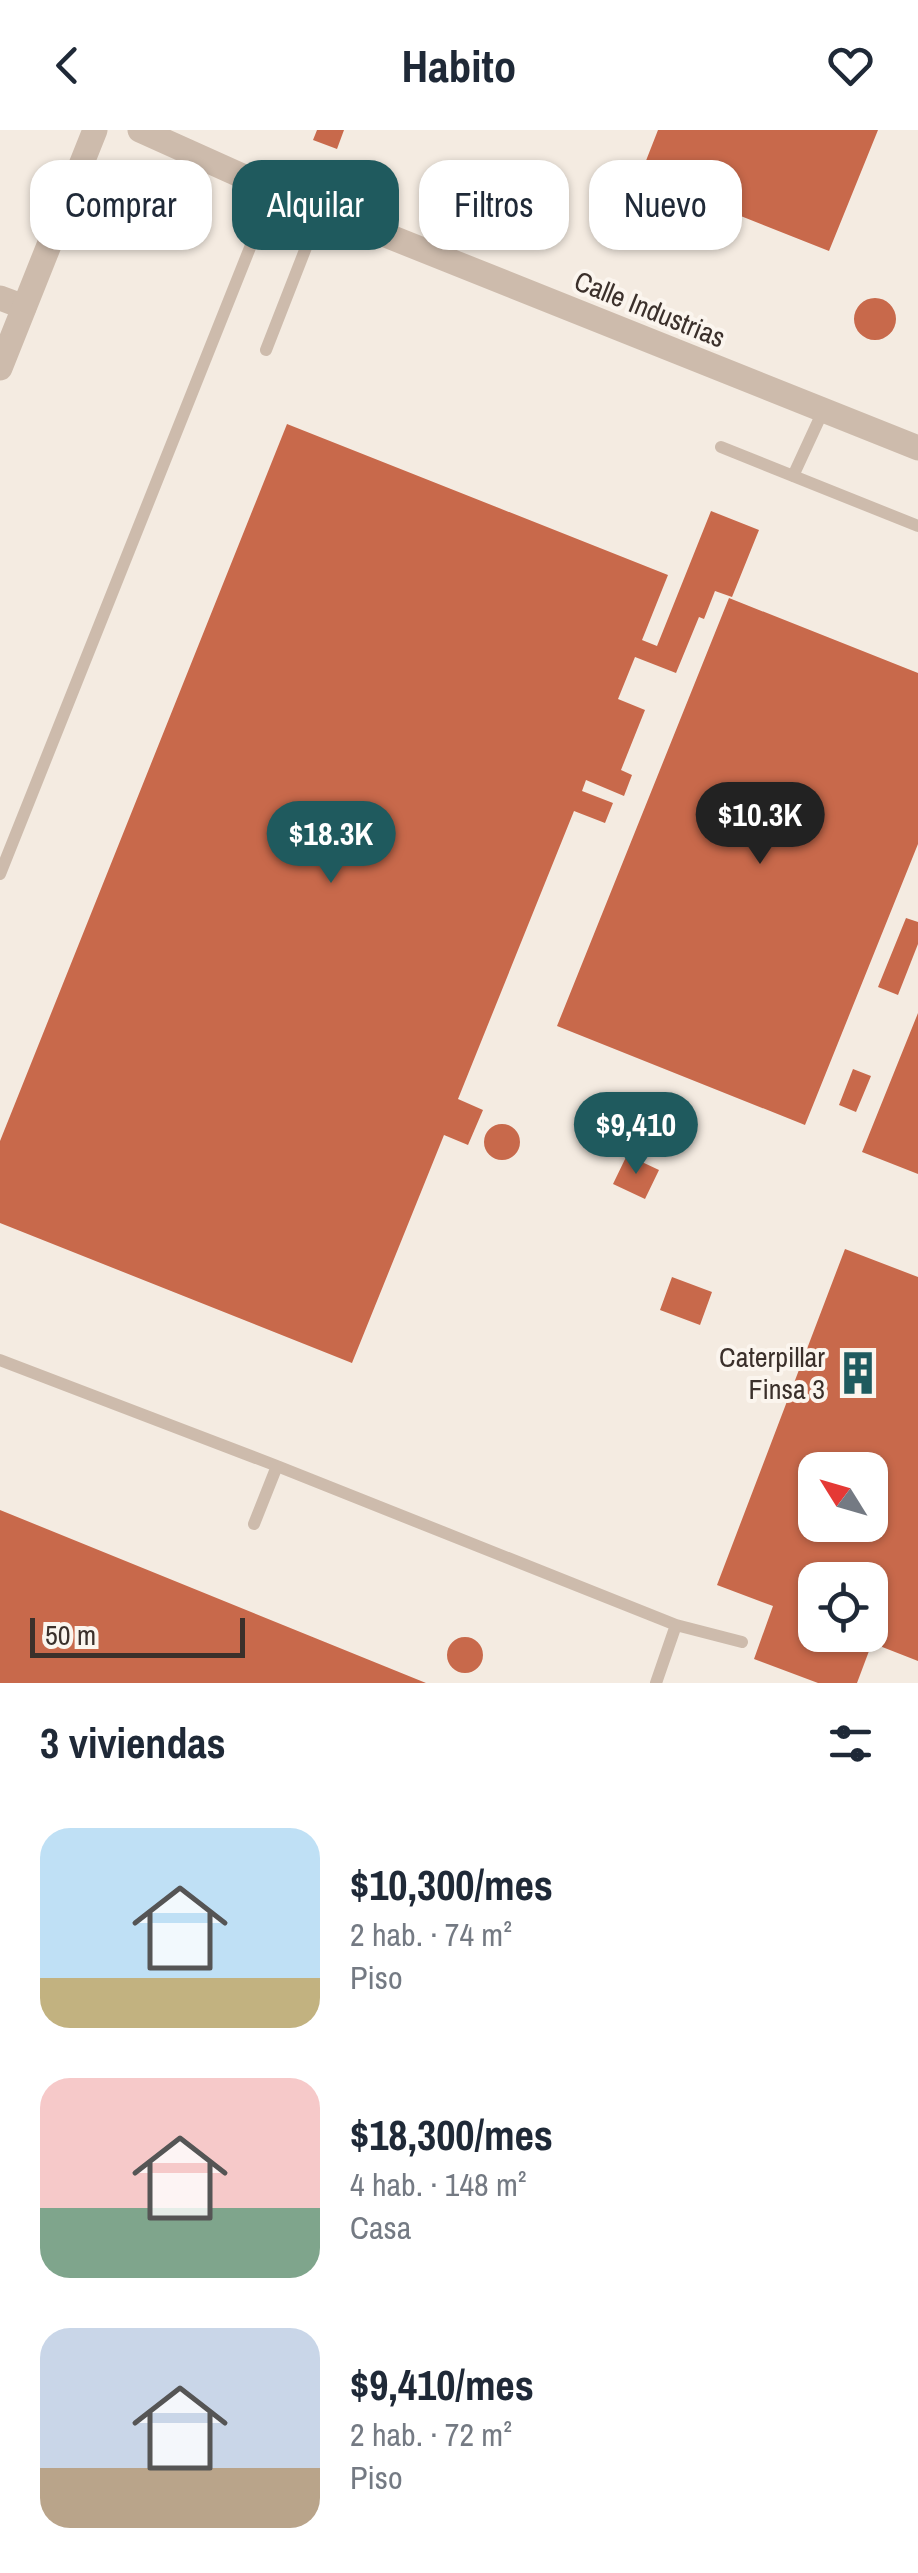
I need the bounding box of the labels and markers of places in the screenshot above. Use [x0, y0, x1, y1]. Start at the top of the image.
pin: $10.3K [679, 782, 841, 867]
pin: $18.3K [250, 801, 412, 886]
pin: $9,410 [555, 1092, 717, 1177]
place label: Caterpillar Finsa 3 [719, 1338, 825, 1408]
building icon: Caterpillar Finsa 3 [834, 1349, 882, 1397]

